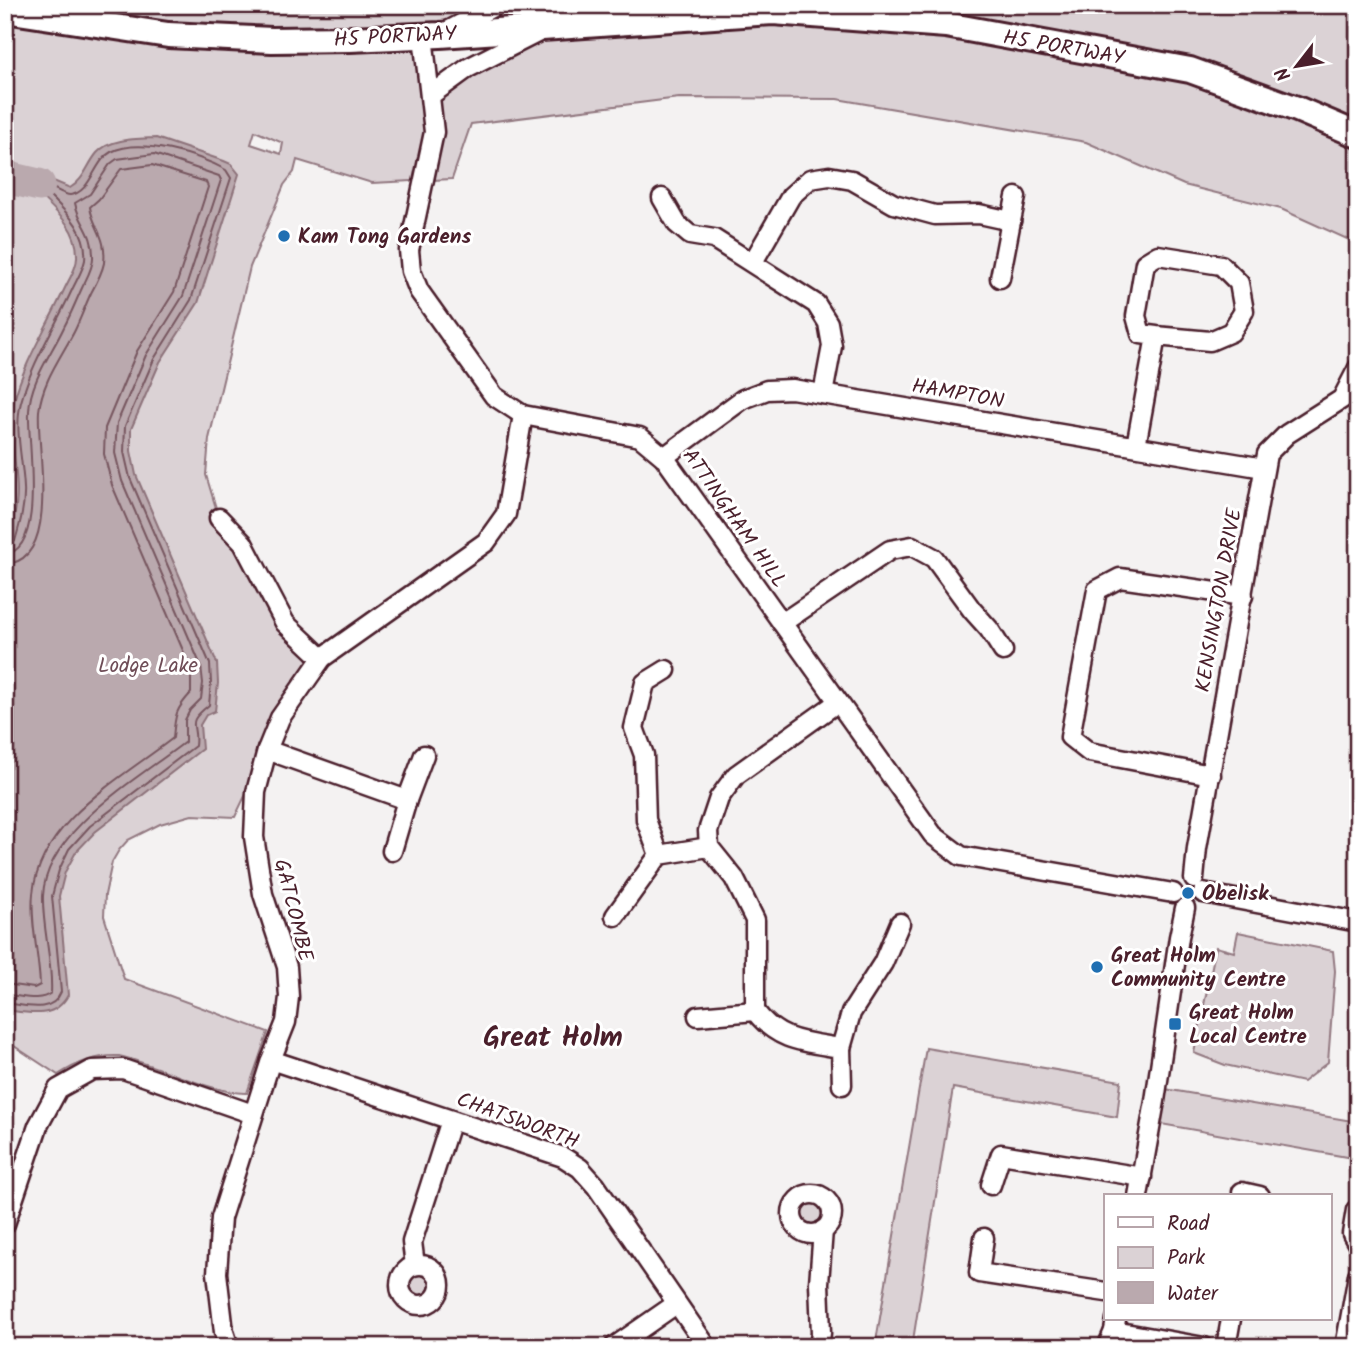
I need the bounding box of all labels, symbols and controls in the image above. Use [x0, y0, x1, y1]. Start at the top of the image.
street label: H5 PORTWAY [333, 18, 458, 57]
street label: H5 PORTWAY [1000, 22, 1128, 76]
north arrow [1262, 32, 1332, 102]
text: N [1268, 61, 1300, 87]
place label: Kam Tong Gardens [298, 221, 472, 254]
marker: Kam Tong Gardens [276, 228, 292, 244]
street label: HAMPTON [909, 370, 1006, 419]
street label: ATTINGHAM HILL [673, 442, 794, 596]
street label: KENSINGTON DRIVE [1187, 505, 1252, 695]
park label: Lodge Lake [98, 650, 199, 683]
street label: GATCOMBE [264, 856, 321, 966]
place label: Obelisk [1202, 878, 1269, 911]
marker: Obelisk [1180, 885, 1196, 901]
place label: Great Holm Community Centre [1111, 940, 1286, 997]
marker: Great Holm Community Centre [1089, 959, 1105, 975]
place label: Great Holm Local Centre [1189, 997, 1307, 1054]
district label: Great Holm [483, 1016, 623, 1061]
marker: Great Holm Local Centre [1167, 1016, 1183, 1032]
street label: CHATSWORTH [451, 1084, 584, 1159]
legend [1104, 1194, 1332, 1320]
text: Road [1167, 1208, 1210, 1241]
text: Park [1167, 1242, 1205, 1275]
text: Water [1167, 1278, 1219, 1311]

